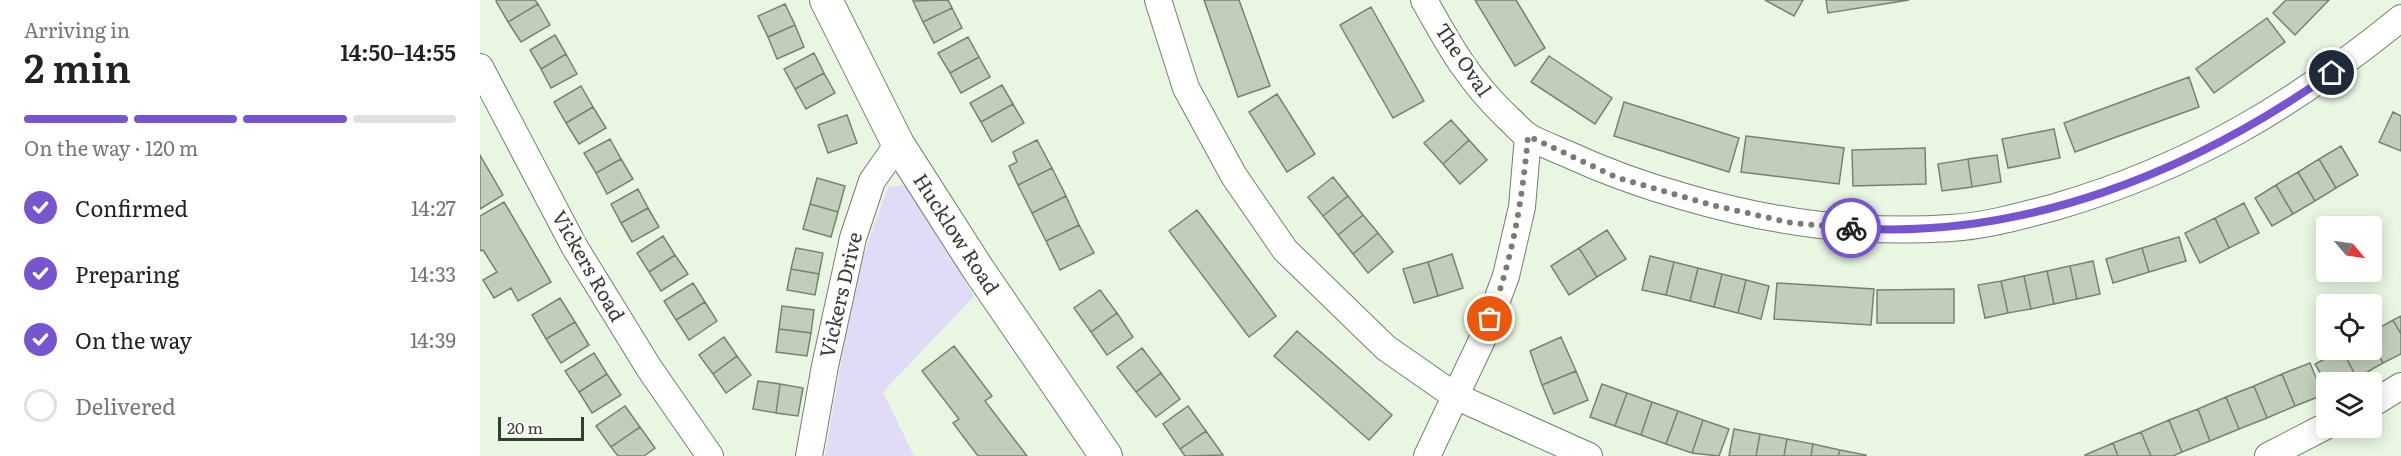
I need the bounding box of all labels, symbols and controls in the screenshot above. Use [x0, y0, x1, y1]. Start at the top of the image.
text: Arriving in [24, 14, 130, 44]
street label: The Oval [1429, 16, 1500, 102]
text: 14:50–14:55 [340, 35, 456, 68]
text: 2 min [24, 37, 131, 95]
pin [2306, 47, 2357, 98]
icon: home [2315, 56, 2348, 89]
text: On the way · 120 m [24, 132, 198, 162]
street label: Hucklow Road [907, 167, 1008, 299]
icon: check [24, 191, 57, 224]
text: Confirmed [75, 191, 188, 224]
text: 14:27 [411, 192, 456, 222]
courier [1821, 198, 1881, 258]
street label: Vickers Road [546, 204, 634, 326]
icon: bike [1835, 212, 1868, 245]
north arrow [2316, 216, 2382, 282]
map controls [2316, 216, 2382, 438]
street label: Vickers Drive [810, 229, 868, 360]
icon: check [24, 257, 57, 290]
text: Preparing [75, 257, 179, 290]
text: 14:33 [410, 258, 456, 288]
pin [1464, 293, 1515, 344]
button: locate [2316, 294, 2382, 360]
icon: bag [1473, 302, 1506, 335]
icon: check [24, 323, 57, 356]
text: On the way [75, 323, 192, 356]
text: 14:39 [410, 324, 456, 354]
button: layers [2316, 372, 2382, 438]
text: Delivered [75, 389, 176, 422]
scale bar [498, 414, 584, 442]
text: 20 m [507, 415, 543, 439]

